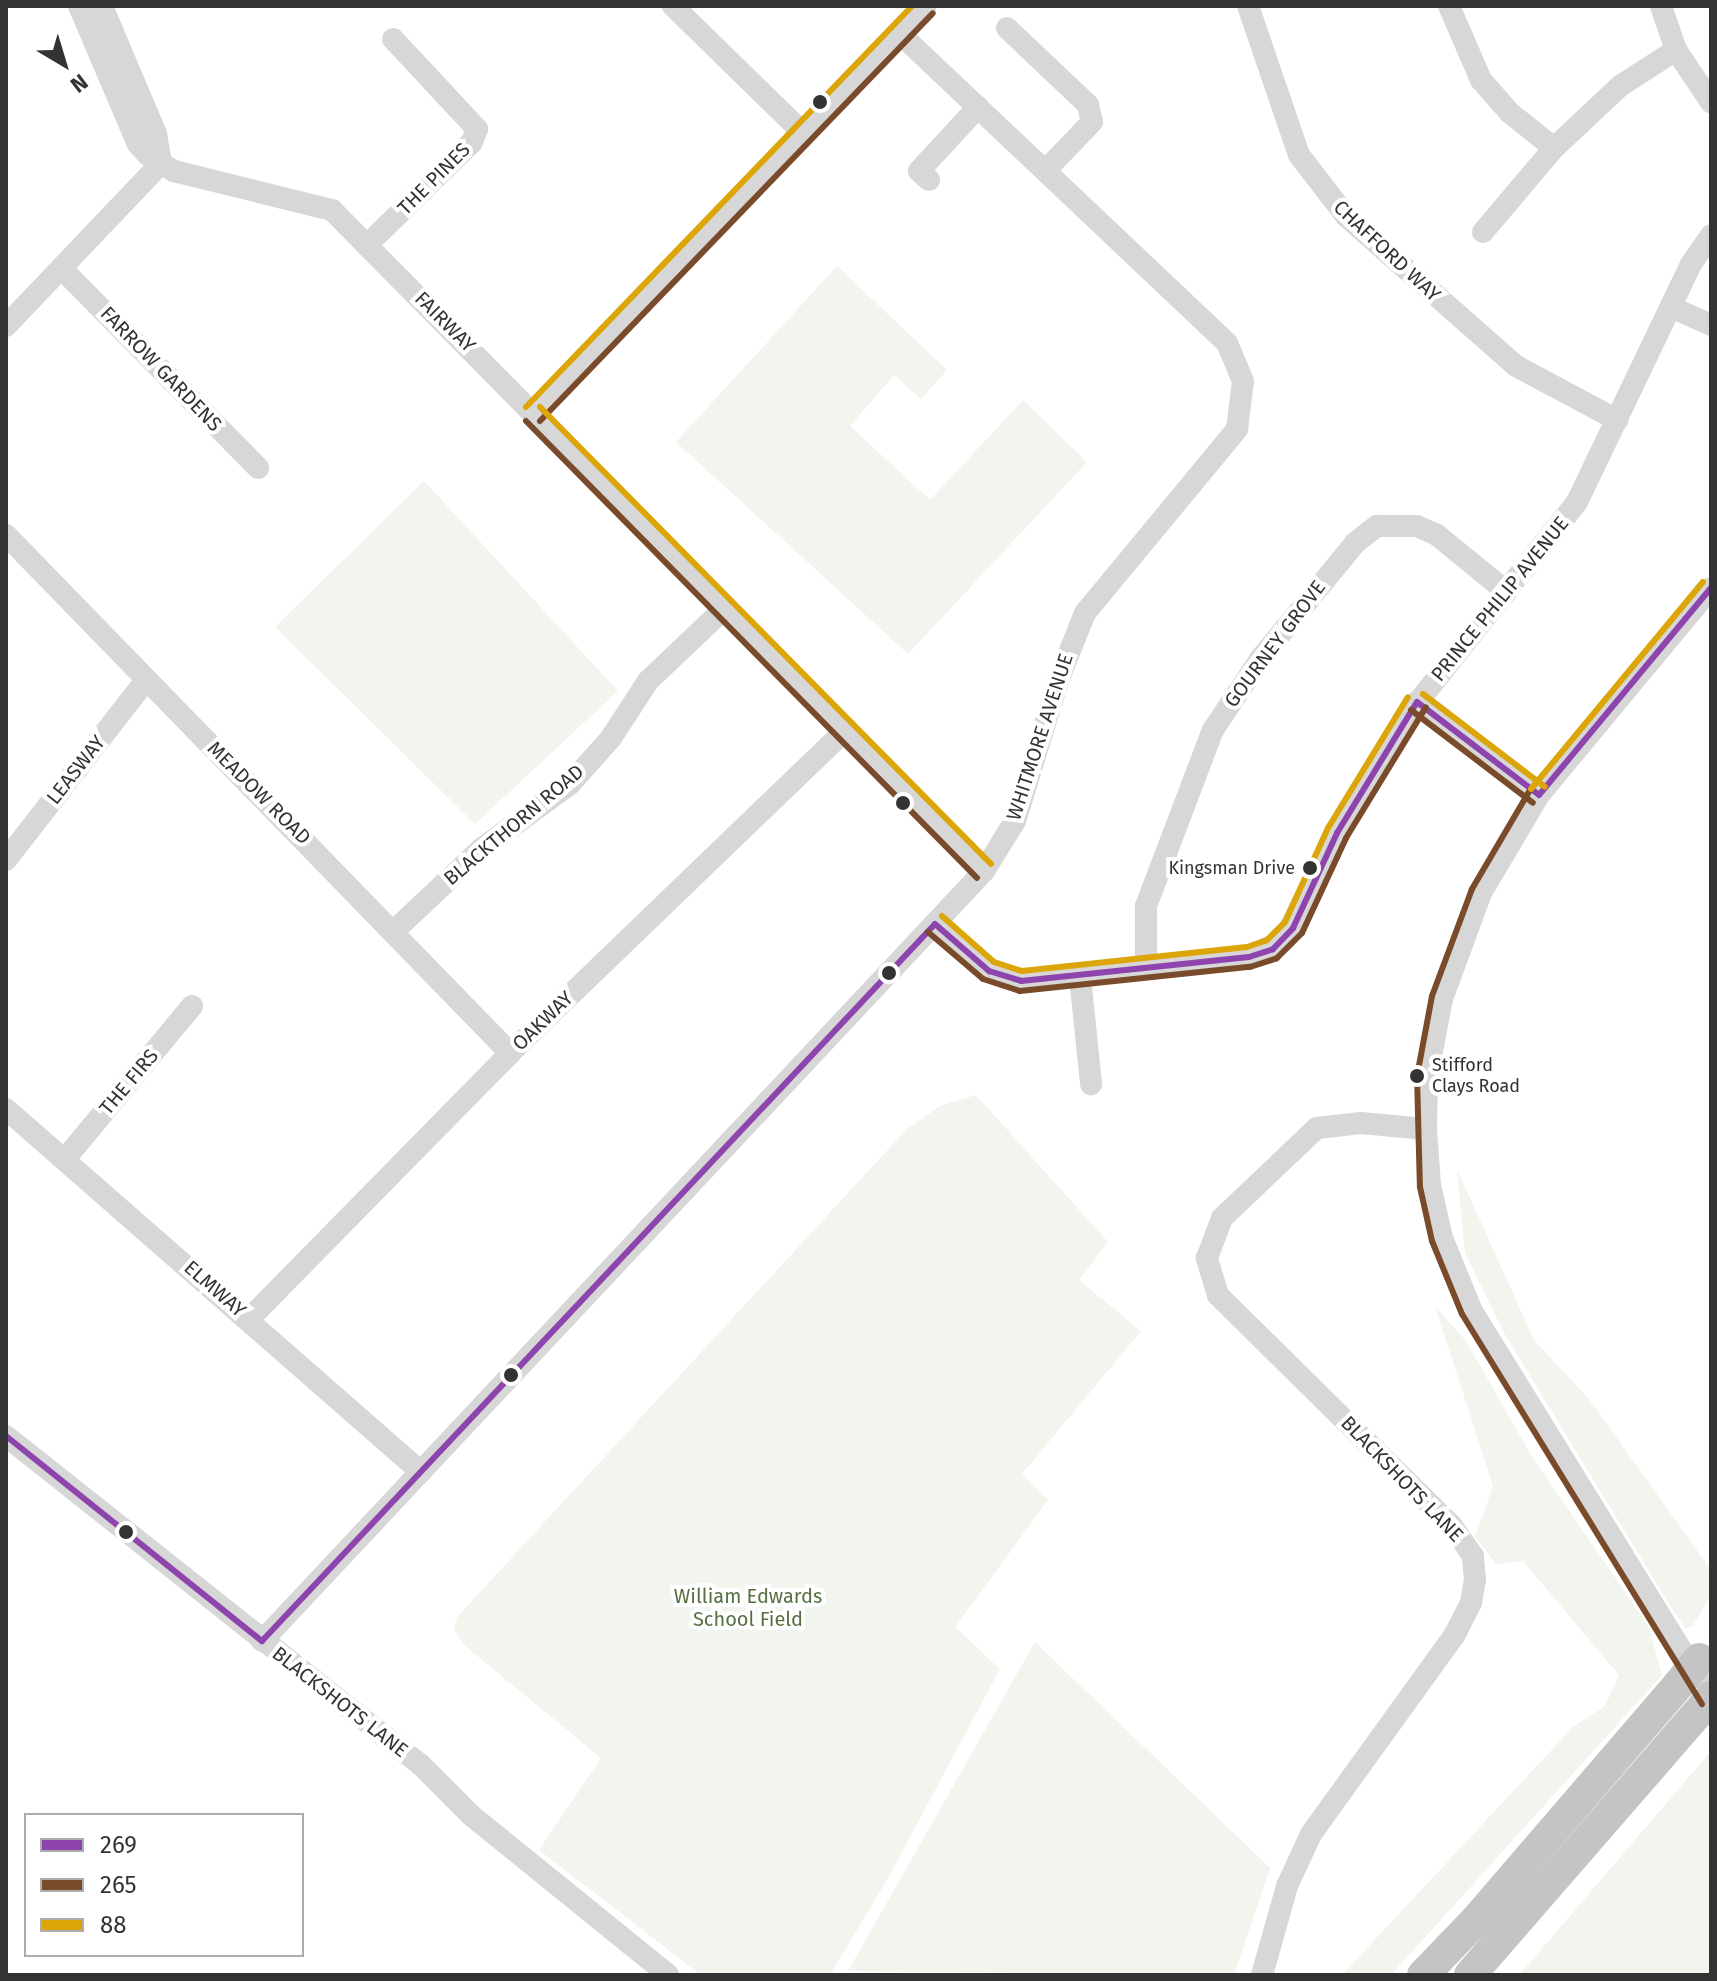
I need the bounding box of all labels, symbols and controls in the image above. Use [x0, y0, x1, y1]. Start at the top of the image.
north arrow [24, 24, 104, 104]
text: N [65, 68, 93, 98]
unlabelled marker [812, 94, 828, 110]
street label: THE PINES [393, 138, 475, 220]
street label: CHAFFORD WAY [1328, 195, 1446, 307]
street label: FAIRWAY [410, 287, 480, 357]
street label: FARROW GARDENS [95, 302, 227, 436]
street label: PRINCE PHILIP AVENUE [1426, 512, 1574, 686]
street label: GOURNEY GROVE [1220, 576, 1330, 712]
street label: WHITMORE AVENUE [1002, 651, 1078, 823]
street label: LEASWAY [42, 731, 110, 809]
street label: MEADOW ROAD [202, 736, 316, 850]
street label: BLACKTHORN ROAD [439, 760, 589, 890]
unlabelled marker [895, 795, 911, 811]
place label: Kingsman Drive [1168, 857, 1295, 879]
marker: Kingsman Drive [1302, 860, 1318, 876]
unlabelled marker [881, 965, 897, 981]
street label: OAKWAY [508, 986, 578, 1056]
street label: THE FIRS [95, 1044, 163, 1120]
place label: Stifford Clays Road [1432, 1055, 1520, 1098]
marker: Stifford Clays Road [1409, 1068, 1425, 1084]
street label: ELMWAY [179, 1256, 251, 1322]
unlabelled marker [503, 1367, 519, 1383]
street label: BLACKSHOTS LANE [1336, 1411, 1468, 1547]
unlabelled marker [118, 1524, 134, 1540]
park label: William Edwards School Field [674, 1585, 822, 1632]
street label: BLACKSHOTS LANE [267, 1642, 413, 1762]
legend [24, 1813, 304, 1957]
text: 269 [100, 1831, 137, 1859]
text: 265 [100, 1871, 137, 1899]
text: 88 [100, 1911, 126, 1939]

